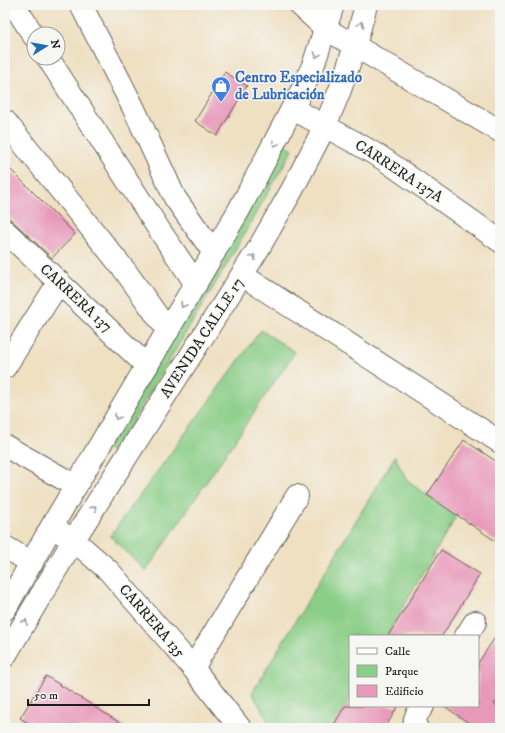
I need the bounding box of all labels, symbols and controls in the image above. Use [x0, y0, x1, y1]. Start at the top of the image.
one-way arrow [357, 20, 365, 27]
north arrow [26, 26, 66, 66]
text: N [47, 39, 63, 50]
one-way arrow [313, 52, 321, 59]
place label: Centro Especializado de Lubricación [235, 68, 363, 104]
shop icon: Centro Especializado de Lubricación [210, 75, 232, 103]
street label: CARRERA 137A [351, 135, 447, 207]
one-way arrow [272, 139, 279, 147]
one-way arrow [249, 254, 256, 261]
street label: CARRERA 137 [36, 260, 116, 336]
street label: AVENIDA CALLE 17 [156, 274, 248, 402]
one-way arrow [180, 301, 188, 308]
one-way arrow [114, 413, 121, 420]
one-way arrow [89, 505, 96, 512]
street label: CARRERA 135 [115, 580, 190, 662]
one-way arrow [20, 619, 27, 626]
legend [349, 635, 479, 707]
text: Calle [385, 644, 410, 659]
text: Parque [385, 664, 418, 679]
scale bar [28, 681, 149, 707]
text: Edificio [385, 684, 424, 699]
text: 50 m [34, 688, 58, 703]

